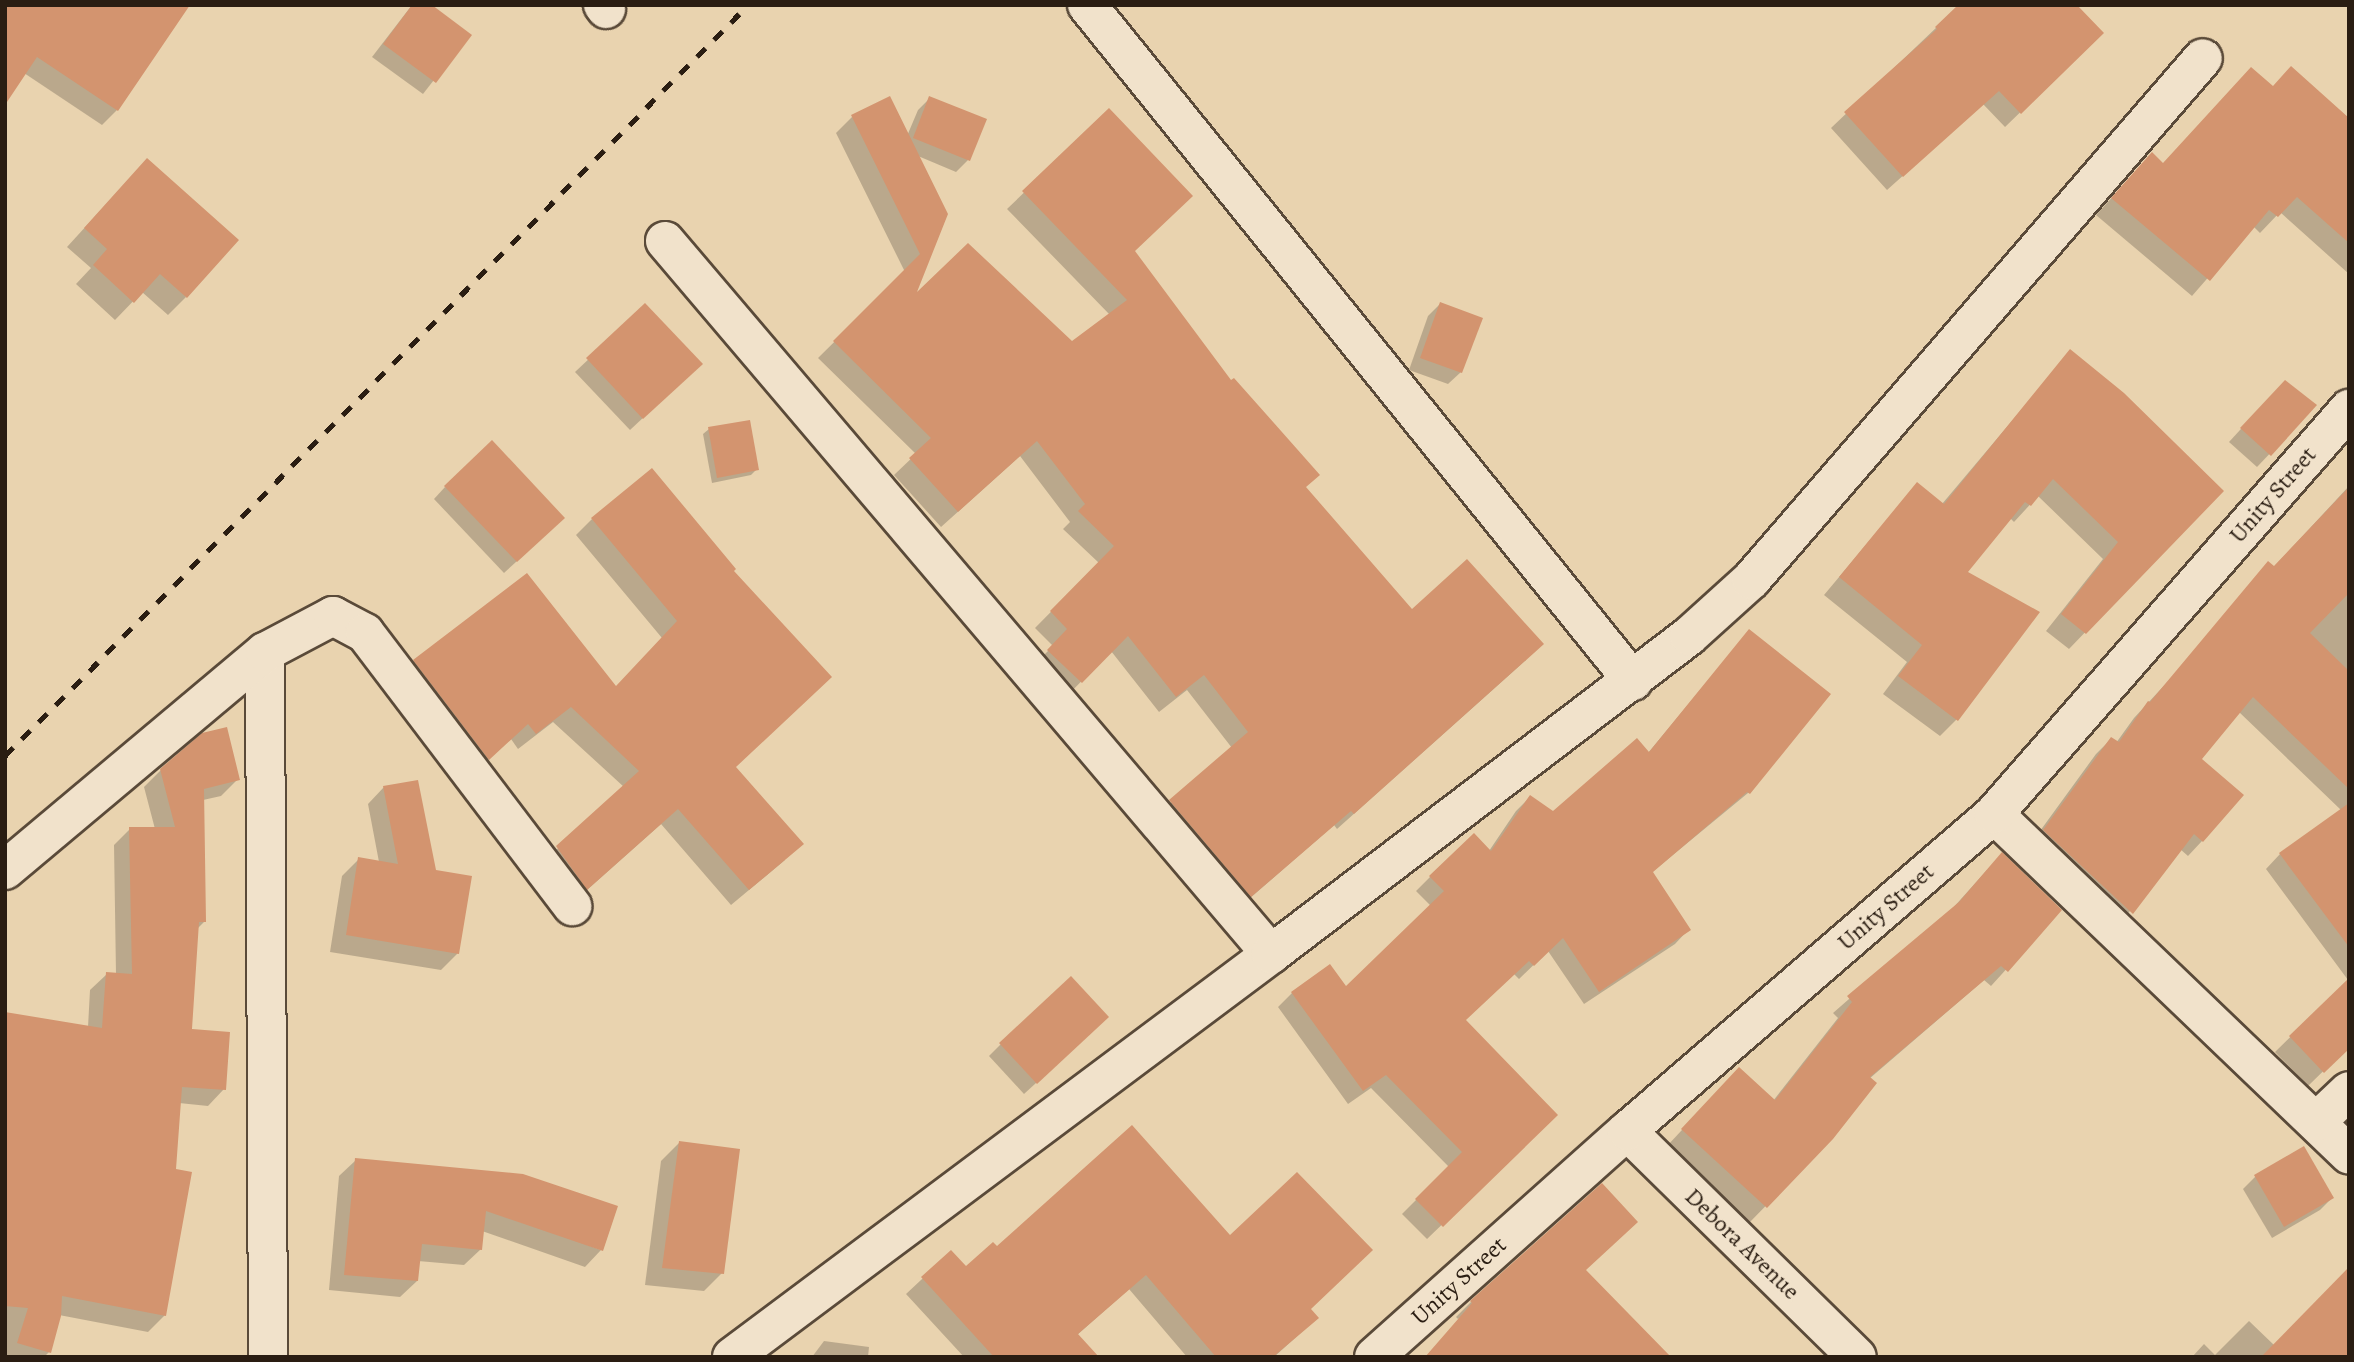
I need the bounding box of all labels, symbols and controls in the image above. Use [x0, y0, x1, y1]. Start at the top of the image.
street label: Unity Street [2223, 441, 2323, 549]
street label: Unity Street [1832, 857, 1940, 957]
street label: Debora Avenue [1679, 1182, 1805, 1306]
street label: Unity Street [1405, 1231, 1513, 1331]

